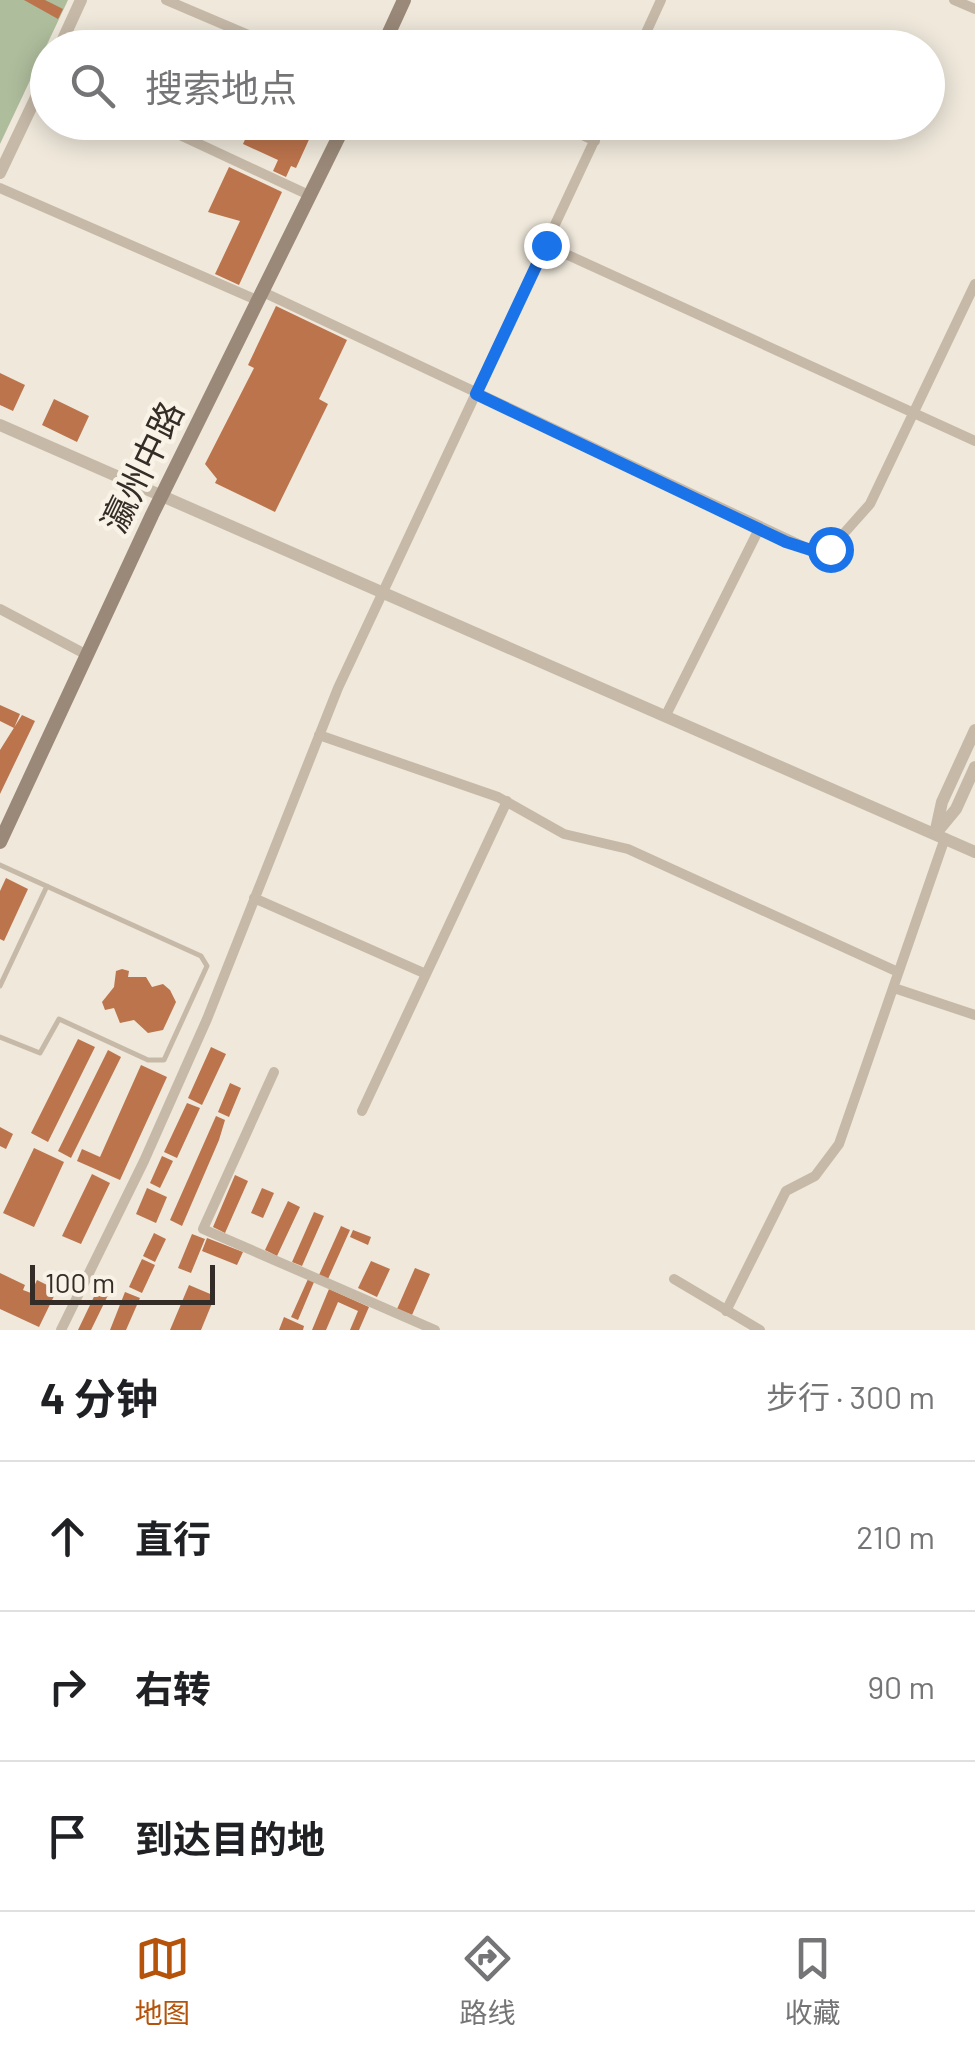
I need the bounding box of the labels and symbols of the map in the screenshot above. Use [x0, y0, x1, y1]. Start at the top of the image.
route end [524, 223, 570, 269]
street label: 瀛州中路 [92, 394, 191, 538]
route start [808, 527, 854, 573]
scale bar [30, 1260, 215, 1304]

